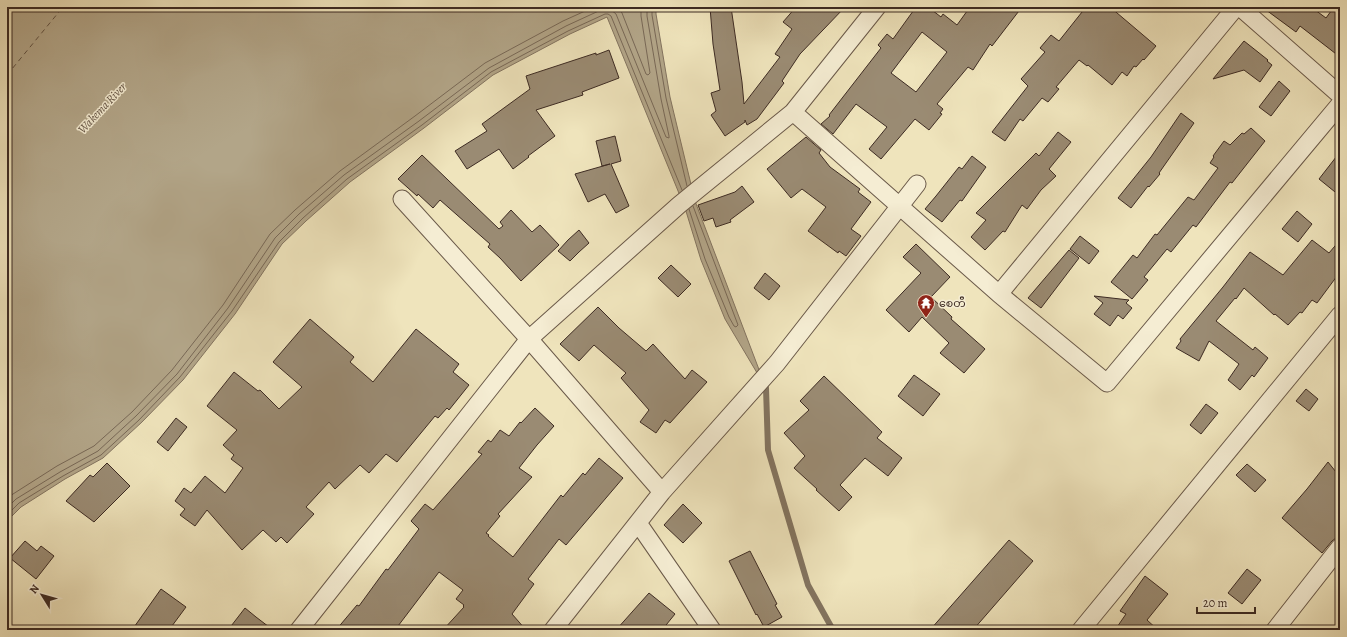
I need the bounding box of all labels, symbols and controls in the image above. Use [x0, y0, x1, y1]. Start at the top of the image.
water label: Wakema River [74, 78, 130, 137]
temple icon: စေတီ [916, 293, 936, 318]
place label: စေတီ [939, 296, 966, 311]
north arrow [22, 575, 62, 615]
text: N [26, 582, 43, 597]
scale bar [1197, 589, 1255, 615]
text: 20 m [1203, 595, 1227, 611]

